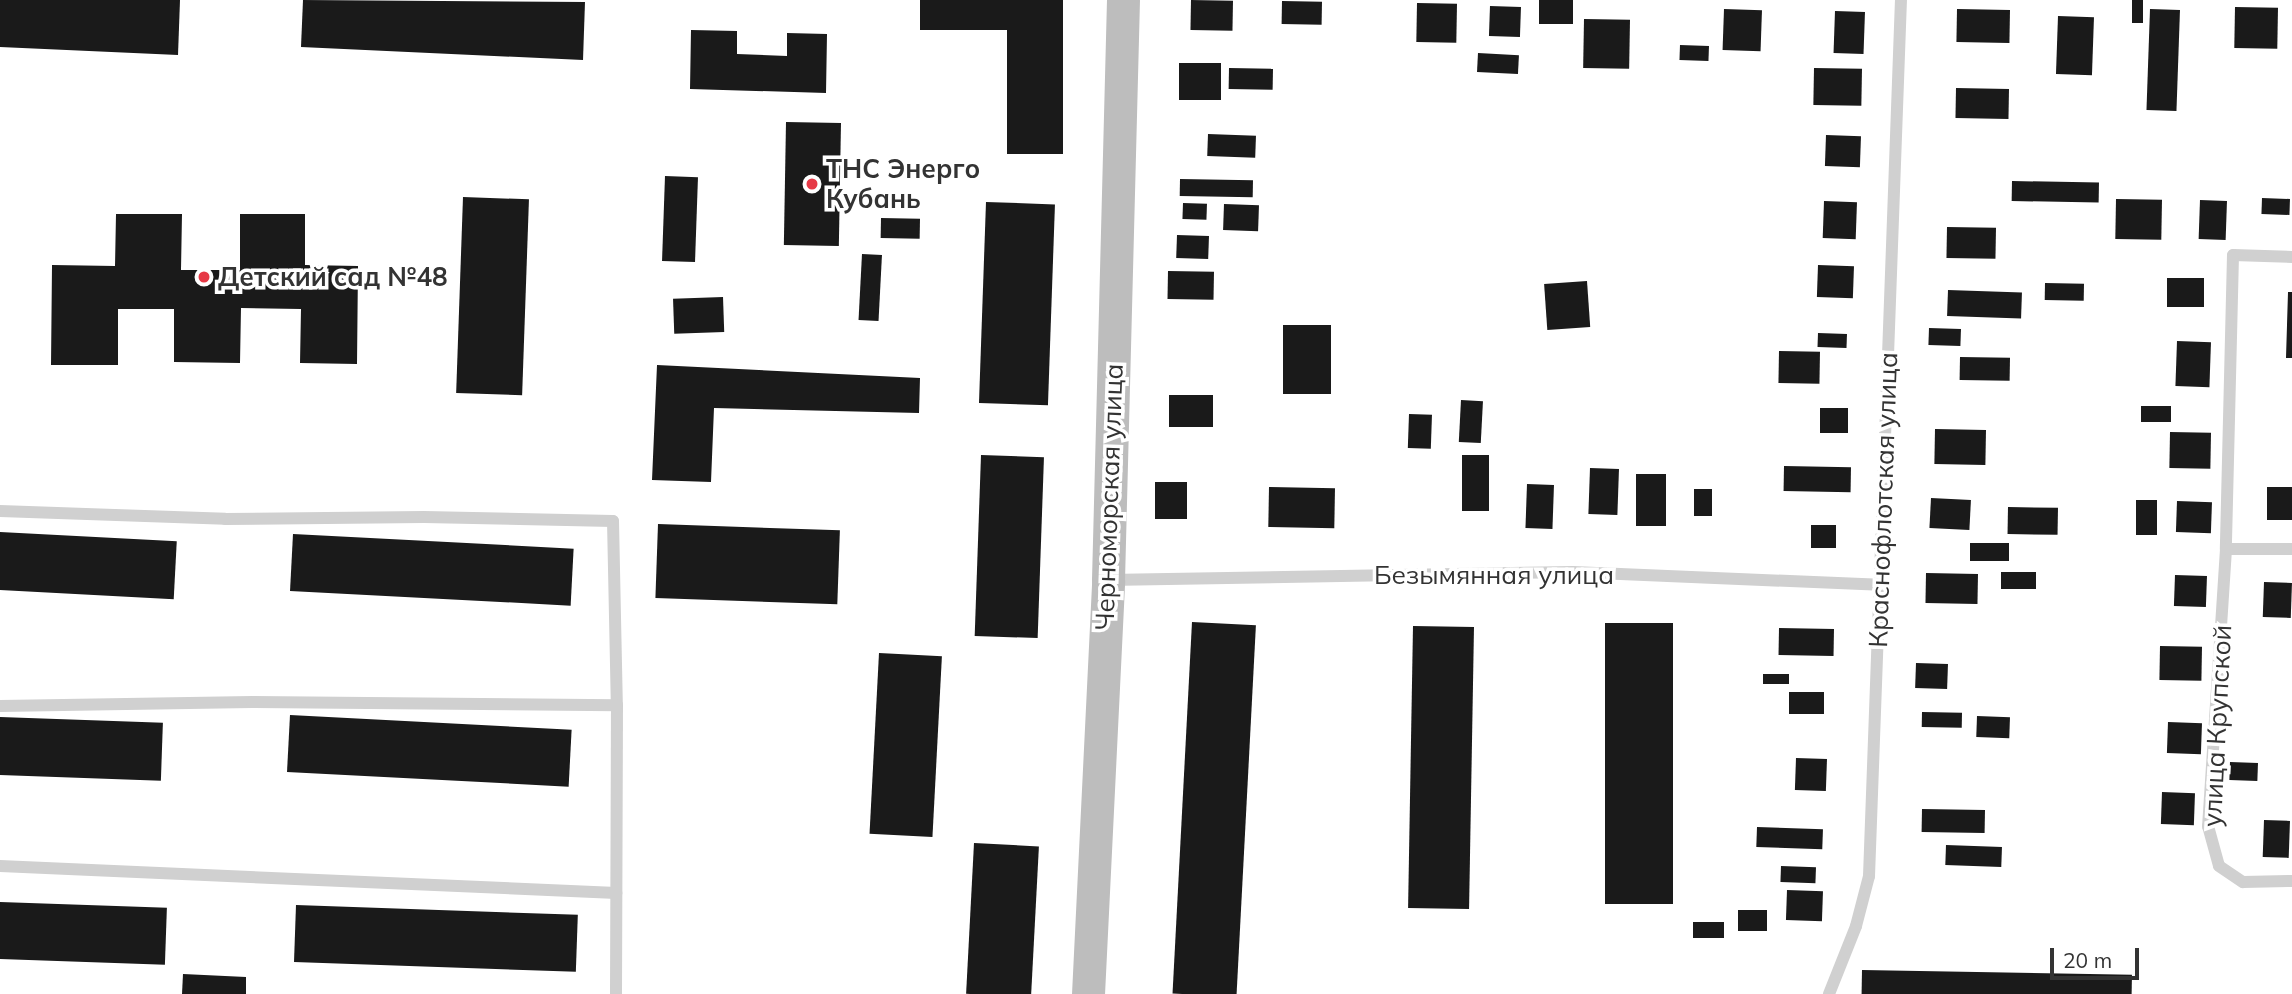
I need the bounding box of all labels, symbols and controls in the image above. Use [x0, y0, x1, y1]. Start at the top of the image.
place label: ТНС Энерго Кубань [826, 153, 980, 214]
marker: ТНС Энерго Кубань [804, 176, 820, 192]
place label: Детский сад №48 [218, 261, 448, 293]
marker: Детский сад №48 [196, 269, 212, 285]
street label: Краснофлотская улица [1862, 352, 1904, 648]
street label: Черноморская улица [1089, 363, 1129, 631]
street label: Безымянная улица [1374, 559, 1614, 591]
street label: улица Крупской [2196, 624, 2238, 828]
scale bar [2054, 934, 2143, 978]
text: 20 m [2063, 947, 2112, 973]

